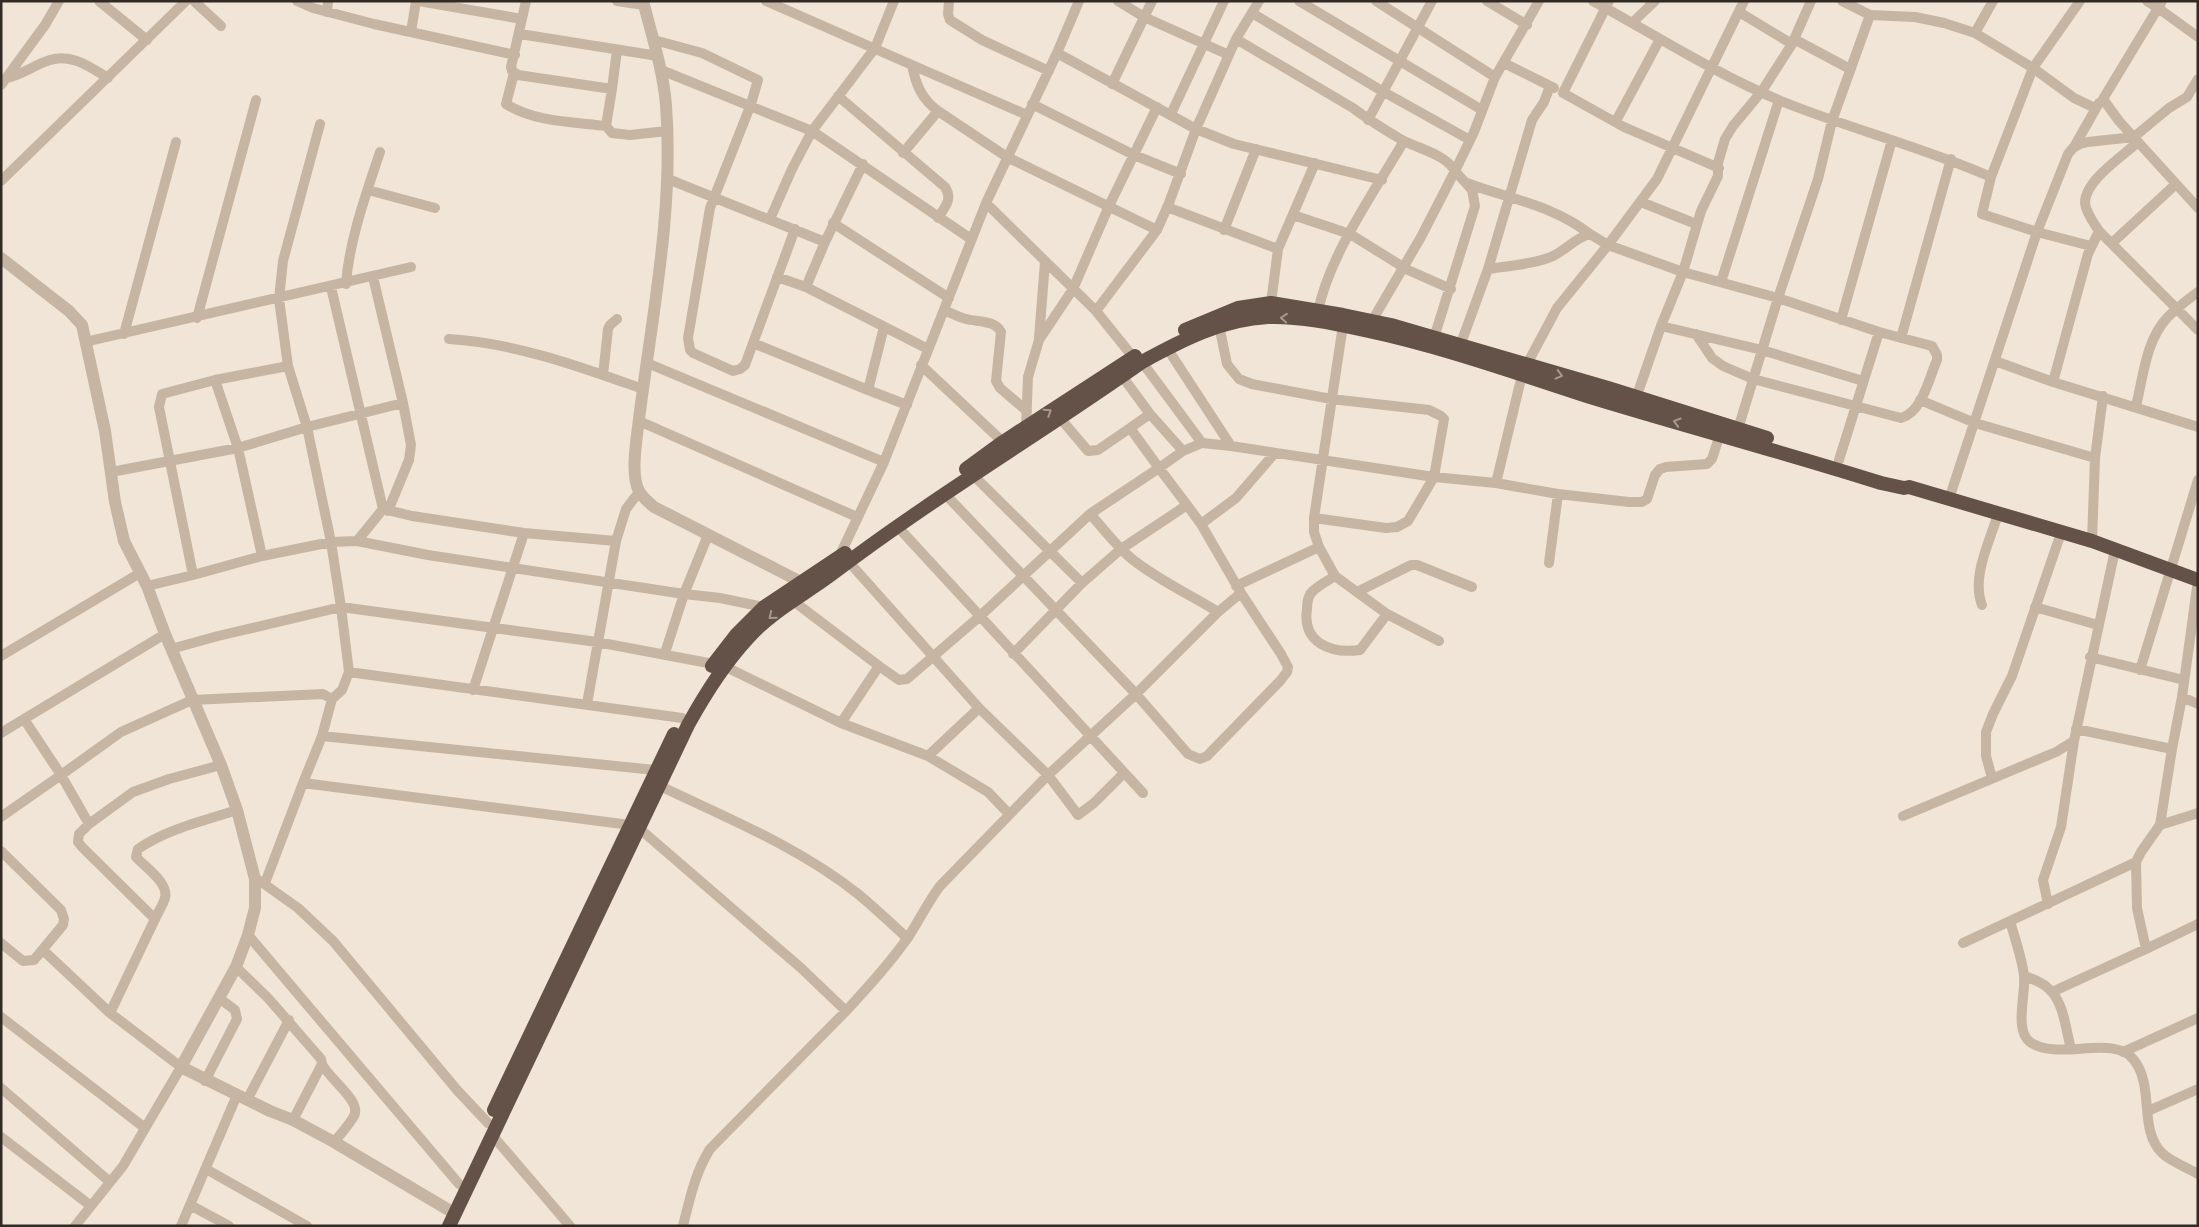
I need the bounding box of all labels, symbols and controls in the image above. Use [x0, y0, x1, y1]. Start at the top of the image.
one-way arrow [1280, 312, 1288, 323]
one-way arrow [1554, 369, 1562, 379]
one-way arrow [1043, 409, 1052, 419]
one-way arrow [1674, 417, 1682, 427]
one-way arrow [769, 610, 778, 619]

